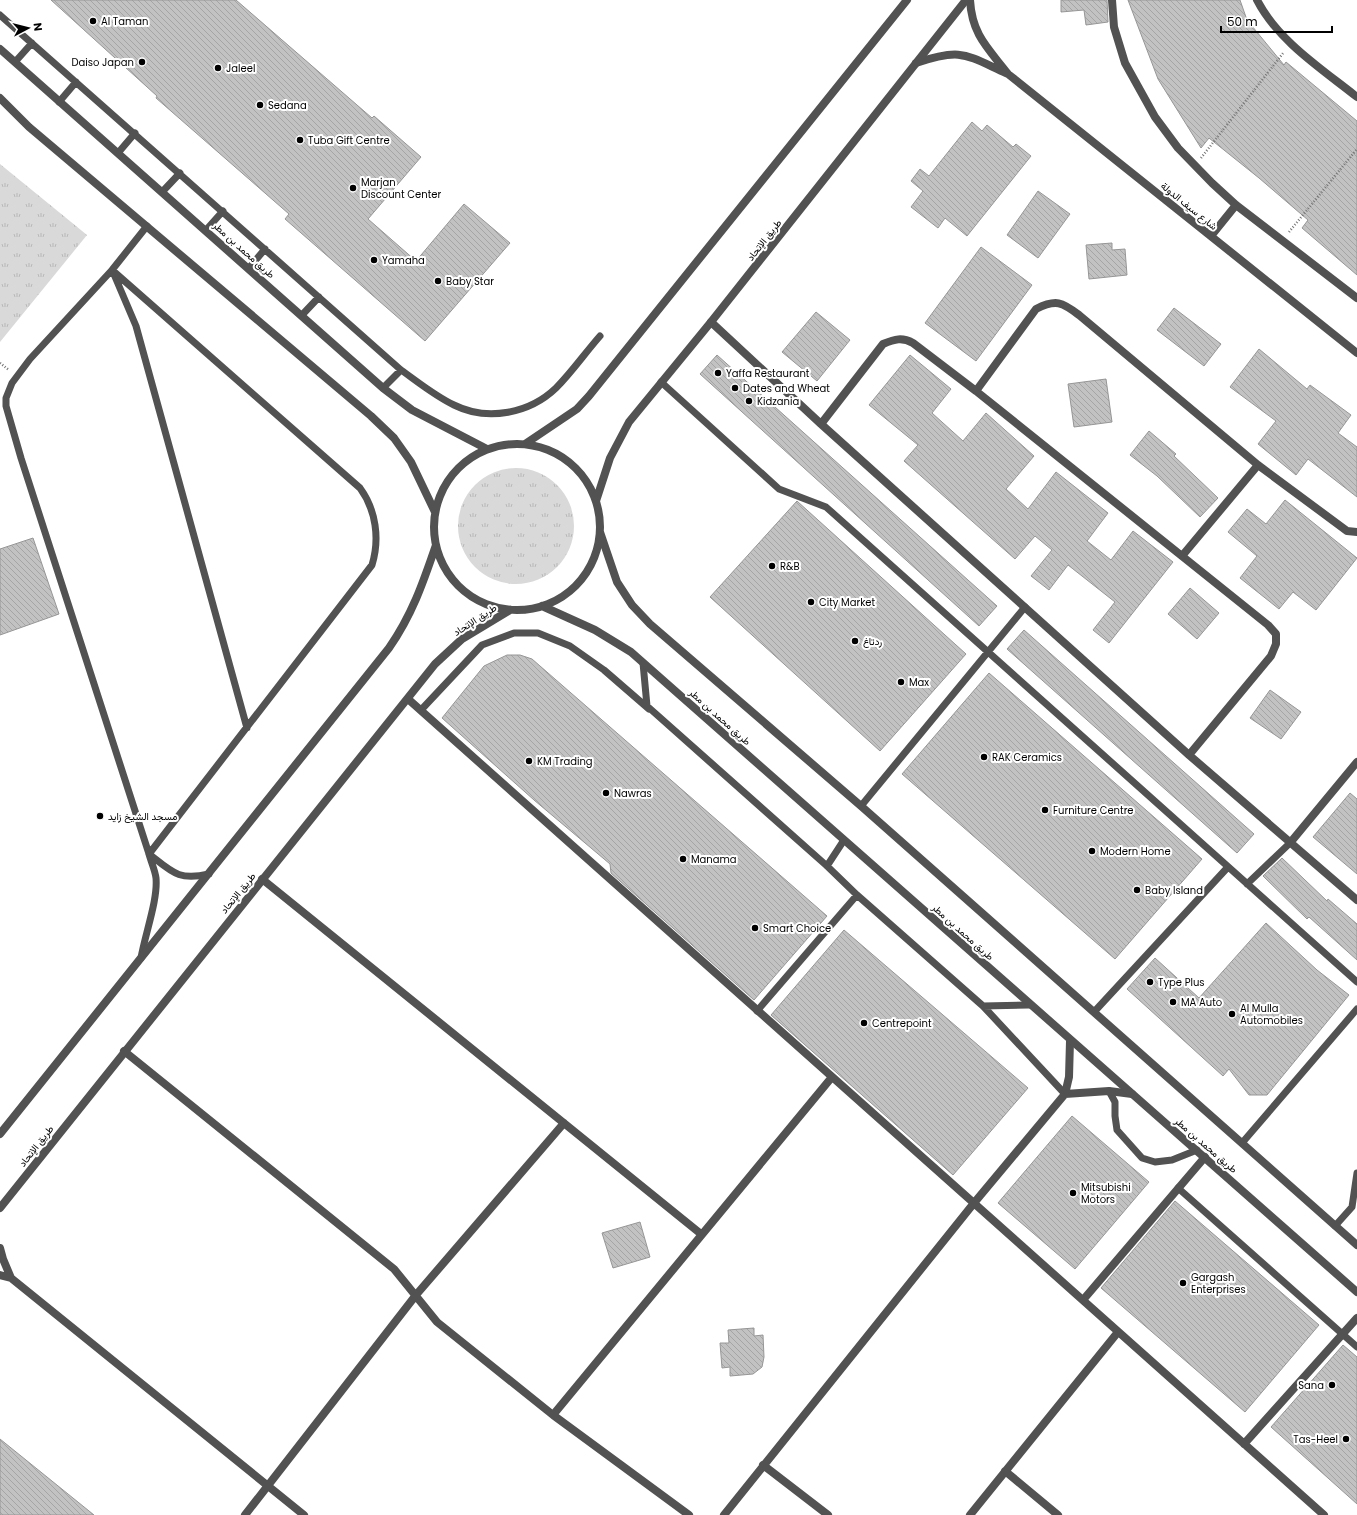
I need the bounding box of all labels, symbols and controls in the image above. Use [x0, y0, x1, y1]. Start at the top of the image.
north arrow [8, 8, 48, 48]
scale bar [1221, 8, 1332, 34]
text: 50 m [1227, 13, 1258, 30]
place label: Al Taman [101, 14, 149, 29]
marker: Al Taman [88, 16, 98, 26]
text: N [29, 22, 46, 32]
place label: Daiso Japan [71, 55, 134, 70]
marker: Daiso Japan [137, 57, 147, 67]
place label: Jaleel [226, 61, 255, 76]
marker: Jaleel [213, 63, 223, 73]
place label: Sedana [268, 98, 307, 113]
marker: Sedana [255, 100, 265, 110]
place label: Tuba Gift Centre [308, 133, 390, 148]
marker: Tuba Gift Centre [295, 135, 305, 145]
place label: Marjan Discount Center [361, 175, 441, 202]
street label: شارع سيف الدولة [1157, 178, 1221, 234]
marker: Marjan Discount Center [348, 183, 358, 193]
street label: طريق اﻹتحاد [743, 216, 785, 264]
street label: طريق محمد بن مطر [209, 217, 279, 282]
place label: Yamaha [382, 253, 425, 268]
marker: Yamaha [369, 255, 379, 265]
place label: Baby Star [446, 274, 494, 289]
marker: Baby Star [433, 276, 443, 286]
place label: Yaffa Restaurant [726, 366, 810, 381]
marker: Yaffa Restaurant [713, 368, 723, 378]
place label: Dates and Wheat [743, 381, 830, 396]
marker: Dates and Wheat [730, 383, 740, 393]
place label: Kidzania [757, 394, 799, 409]
marker: Kidzania [744, 396, 754, 406]
place label: R&B [780, 559, 800, 574]
marker: R&B [767, 561, 777, 571]
place label: City Market [819, 595, 876, 610]
marker: City Market [806, 597, 816, 607]
street label: طريق اﻹتحاد [450, 600, 500, 640]
place label: ردتاغ [863, 634, 882, 649]
marker: ردتاغ [850, 636, 860, 646]
place label: Max [909, 675, 929, 690]
marker: Max [896, 677, 906, 687]
street label: طريق محمد بن مطر [685, 684, 755, 749]
place label: RAK Ceramics [992, 750, 1062, 765]
marker: RAK Ceramics [979, 752, 989, 762]
place label: KM Trading [537, 754, 593, 769]
marker: KM Trading [524, 756, 534, 766]
place label: Nawras [614, 786, 652, 801]
marker: Nawras [601, 788, 611, 798]
place label: Furniture Centre [1053, 803, 1134, 818]
marker: Furniture Centre [1040, 805, 1050, 815]
place label: مسجد الشيخ زايد [108, 809, 177, 824]
marker: مسجد الشيخ زايد [95, 811, 105, 821]
place label: Modern Home [1100, 844, 1171, 859]
marker: Modern Home [1087, 846, 1097, 856]
place label: Manama [691, 852, 737, 867]
marker: Manama [678, 854, 688, 864]
street label: طريق اﻹتحاد [217, 869, 260, 917]
place label: Baby Island [1145, 883, 1203, 898]
marker: Baby Island [1132, 885, 1142, 895]
street label: طريق محمد بن مطر [928, 899, 998, 964]
place label: Smart Choice [763, 921, 831, 936]
marker: Smart Choice [750, 923, 760, 933]
place label: Type Plus [1158, 975, 1205, 990]
marker: Type Plus [1145, 977, 1155, 987]
place label: MA Auto [1181, 995, 1222, 1010]
marker: MA Auto [1168, 997, 1178, 1007]
place label: Al Mulla Automobiles [1240, 1001, 1303, 1028]
marker: Al Mulla Automobiles [1227, 1009, 1237, 1019]
place label: Centrepoint [872, 1016, 932, 1031]
marker: Centrepoint [859, 1018, 869, 1028]
street label: طريق محمد بن مطر [1171, 1113, 1241, 1177]
street label: طريق اﻹتحاد [15, 1122, 57, 1170]
place label: Mitsubishi Motors [1081, 1180, 1131, 1207]
marker: Mitsubishi Motors [1068, 1188, 1078, 1198]
place label: Gargash Enterprises [1191, 1270, 1246, 1297]
marker: Gargash Enterprises [1178, 1278, 1188, 1288]
place label: Sana [1298, 1378, 1324, 1393]
marker: Sana [1327, 1380, 1337, 1390]
place label: Tas-Heel [1293, 1432, 1338, 1447]
marker: Tas-Heel [1341, 1434, 1351, 1444]

